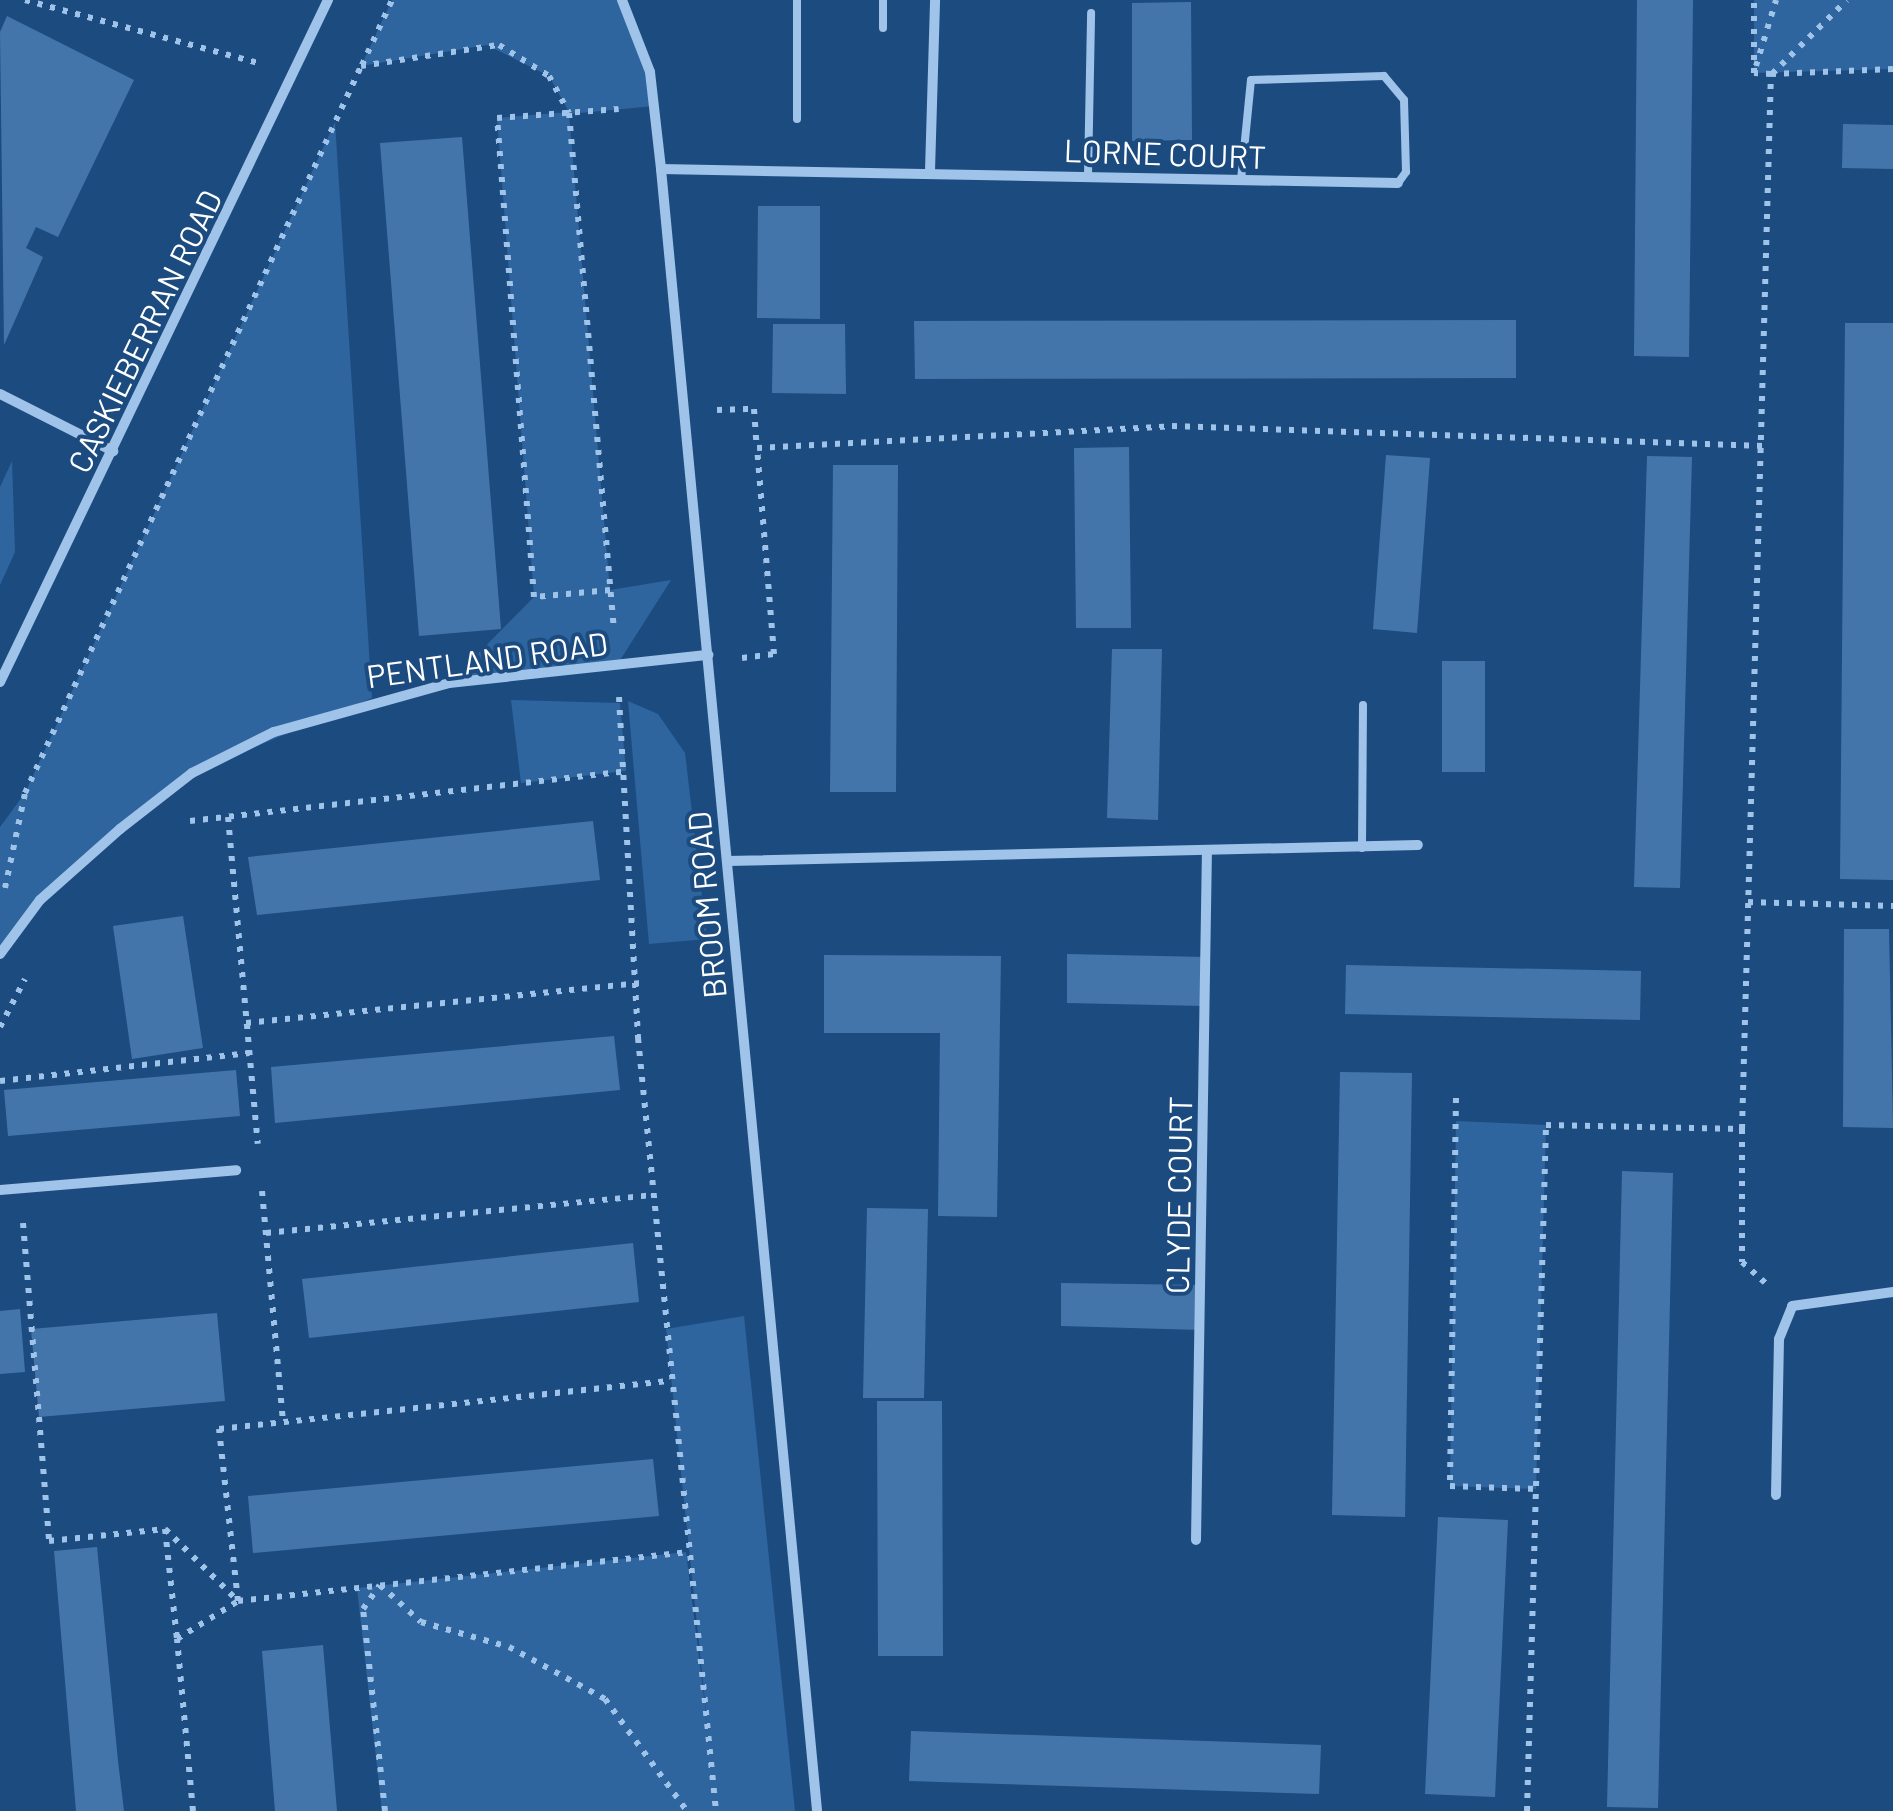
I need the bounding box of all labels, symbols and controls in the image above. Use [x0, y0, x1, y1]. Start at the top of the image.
street label: LORNE COURT [1063, 130, 1267, 176]
street label: CASKIEBERRAN ROAD [59, 184, 229, 478]
street label: PENTLAND ROAD [364, 623, 610, 695]
street label: BROOM ROAD [679, 810, 733, 1000]
street label: CLYDE COURT [1157, 1096, 1199, 1294]

